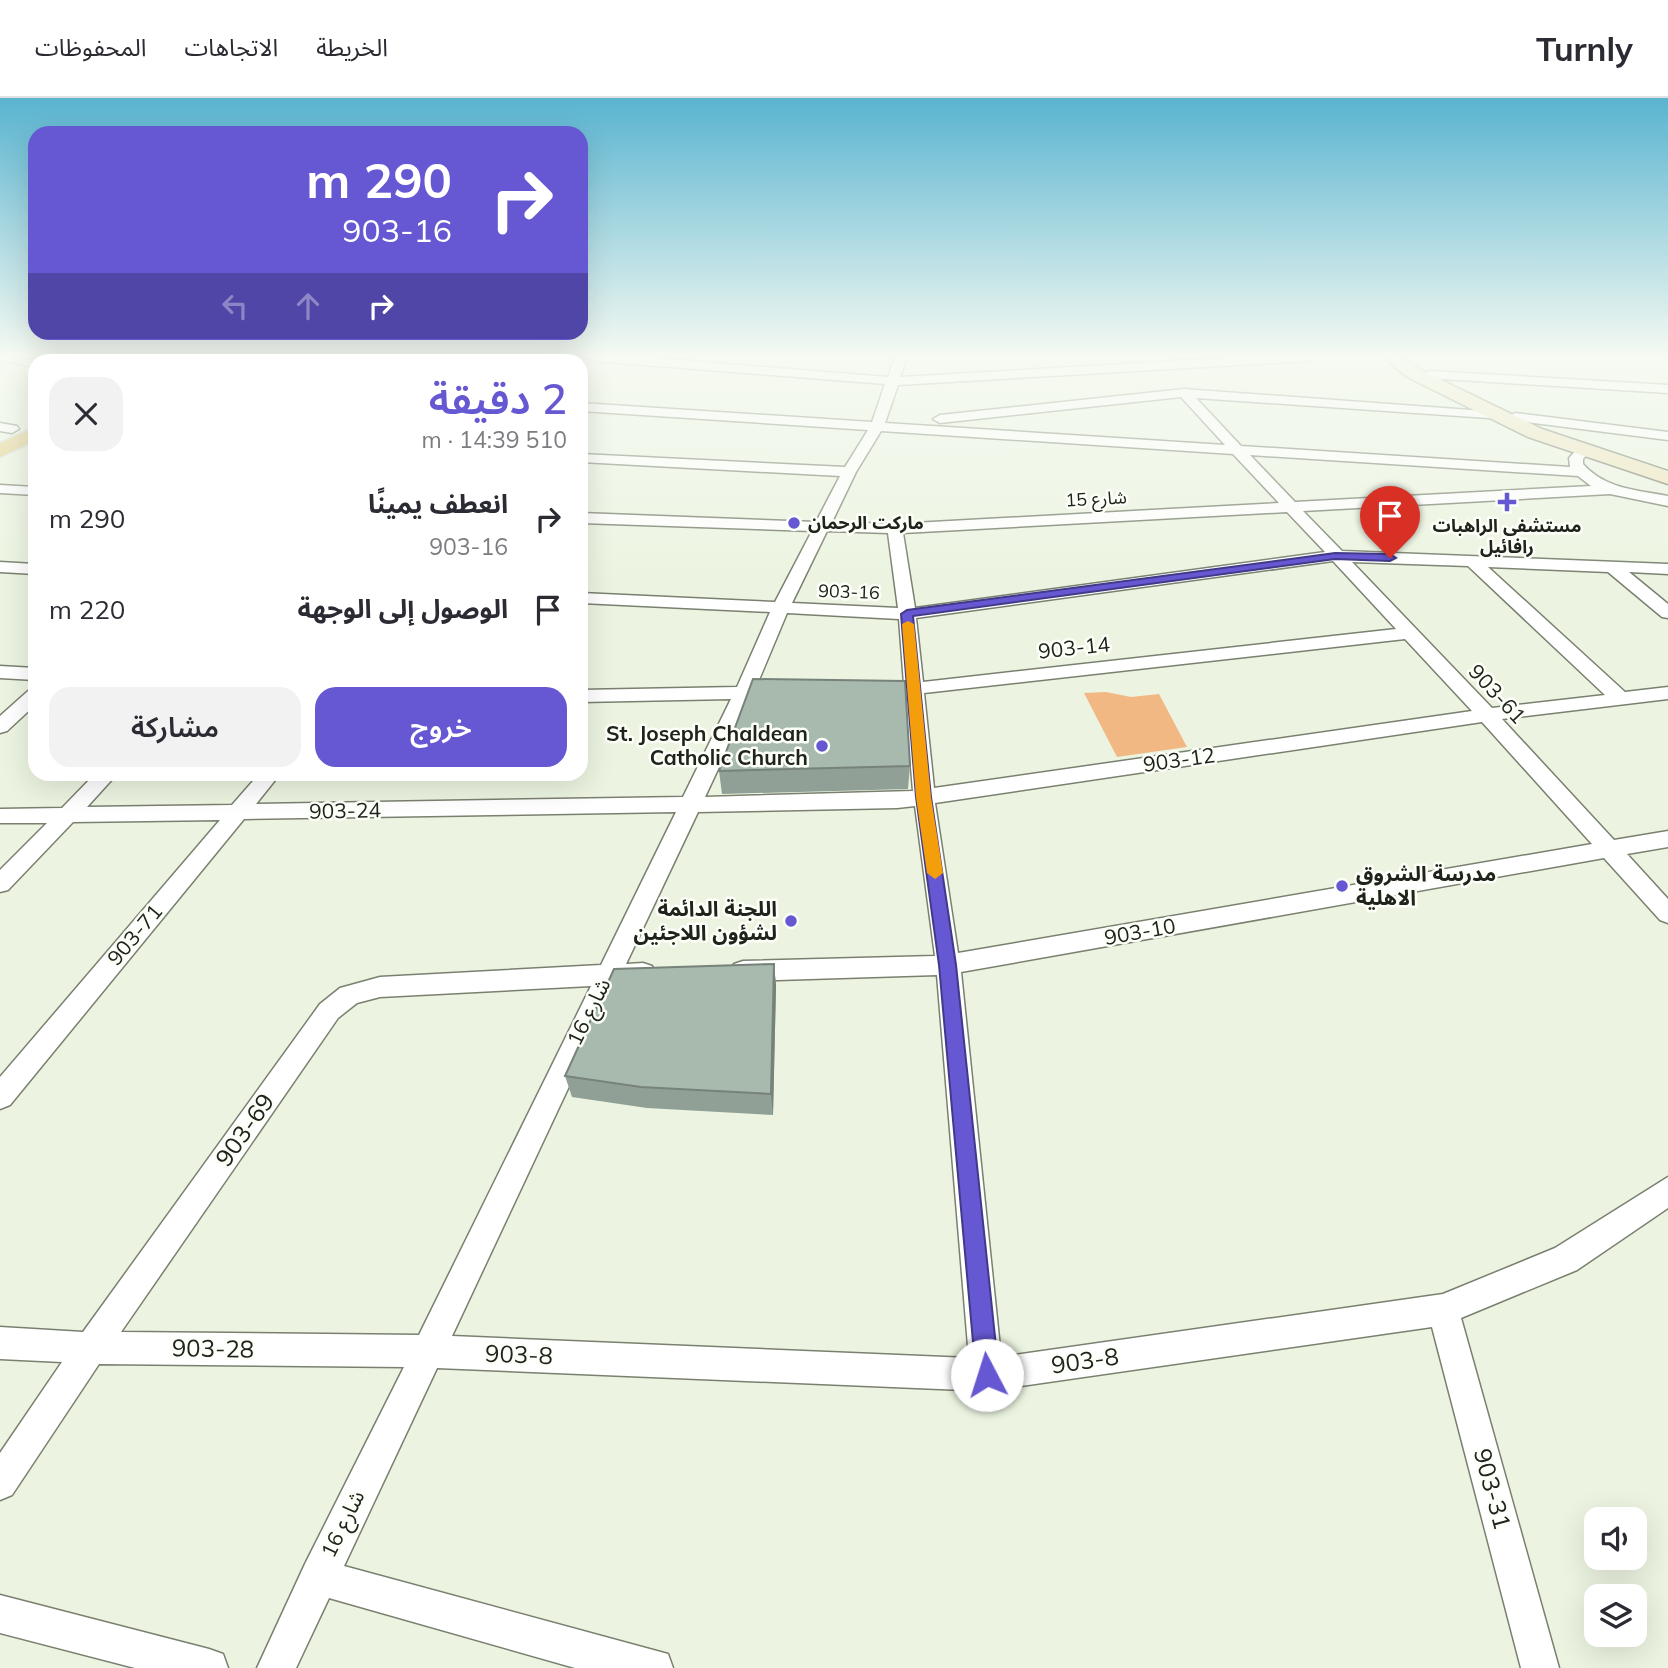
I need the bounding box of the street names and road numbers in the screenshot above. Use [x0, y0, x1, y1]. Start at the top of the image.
street label: شارع 15 [1065, 485, 1127, 515]
street label: 903-16 [818, 579, 880, 604]
street label: 903-14 [1037, 630, 1111, 664]
street label: 903-61 [1464, 658, 1532, 729]
street label: 903-12 [1141, 741, 1216, 777]
street label: 903-24 [309, 796, 382, 824]
street label: 903-71 [101, 898, 167, 970]
street label: 903-10 [1102, 912, 1178, 950]
street label: شارع 16 [561, 974, 618, 1051]
street label: 903-69 [208, 1087, 280, 1172]
street label: 903-28 [172, 1332, 254, 1364]
street label: 903-8 [485, 1338, 553, 1370]
street label: 903-8 [1049, 1340, 1121, 1380]
street label: 903-31 [1468, 1445, 1518, 1532]
street label: شارع 16 [315, 1486, 372, 1563]

